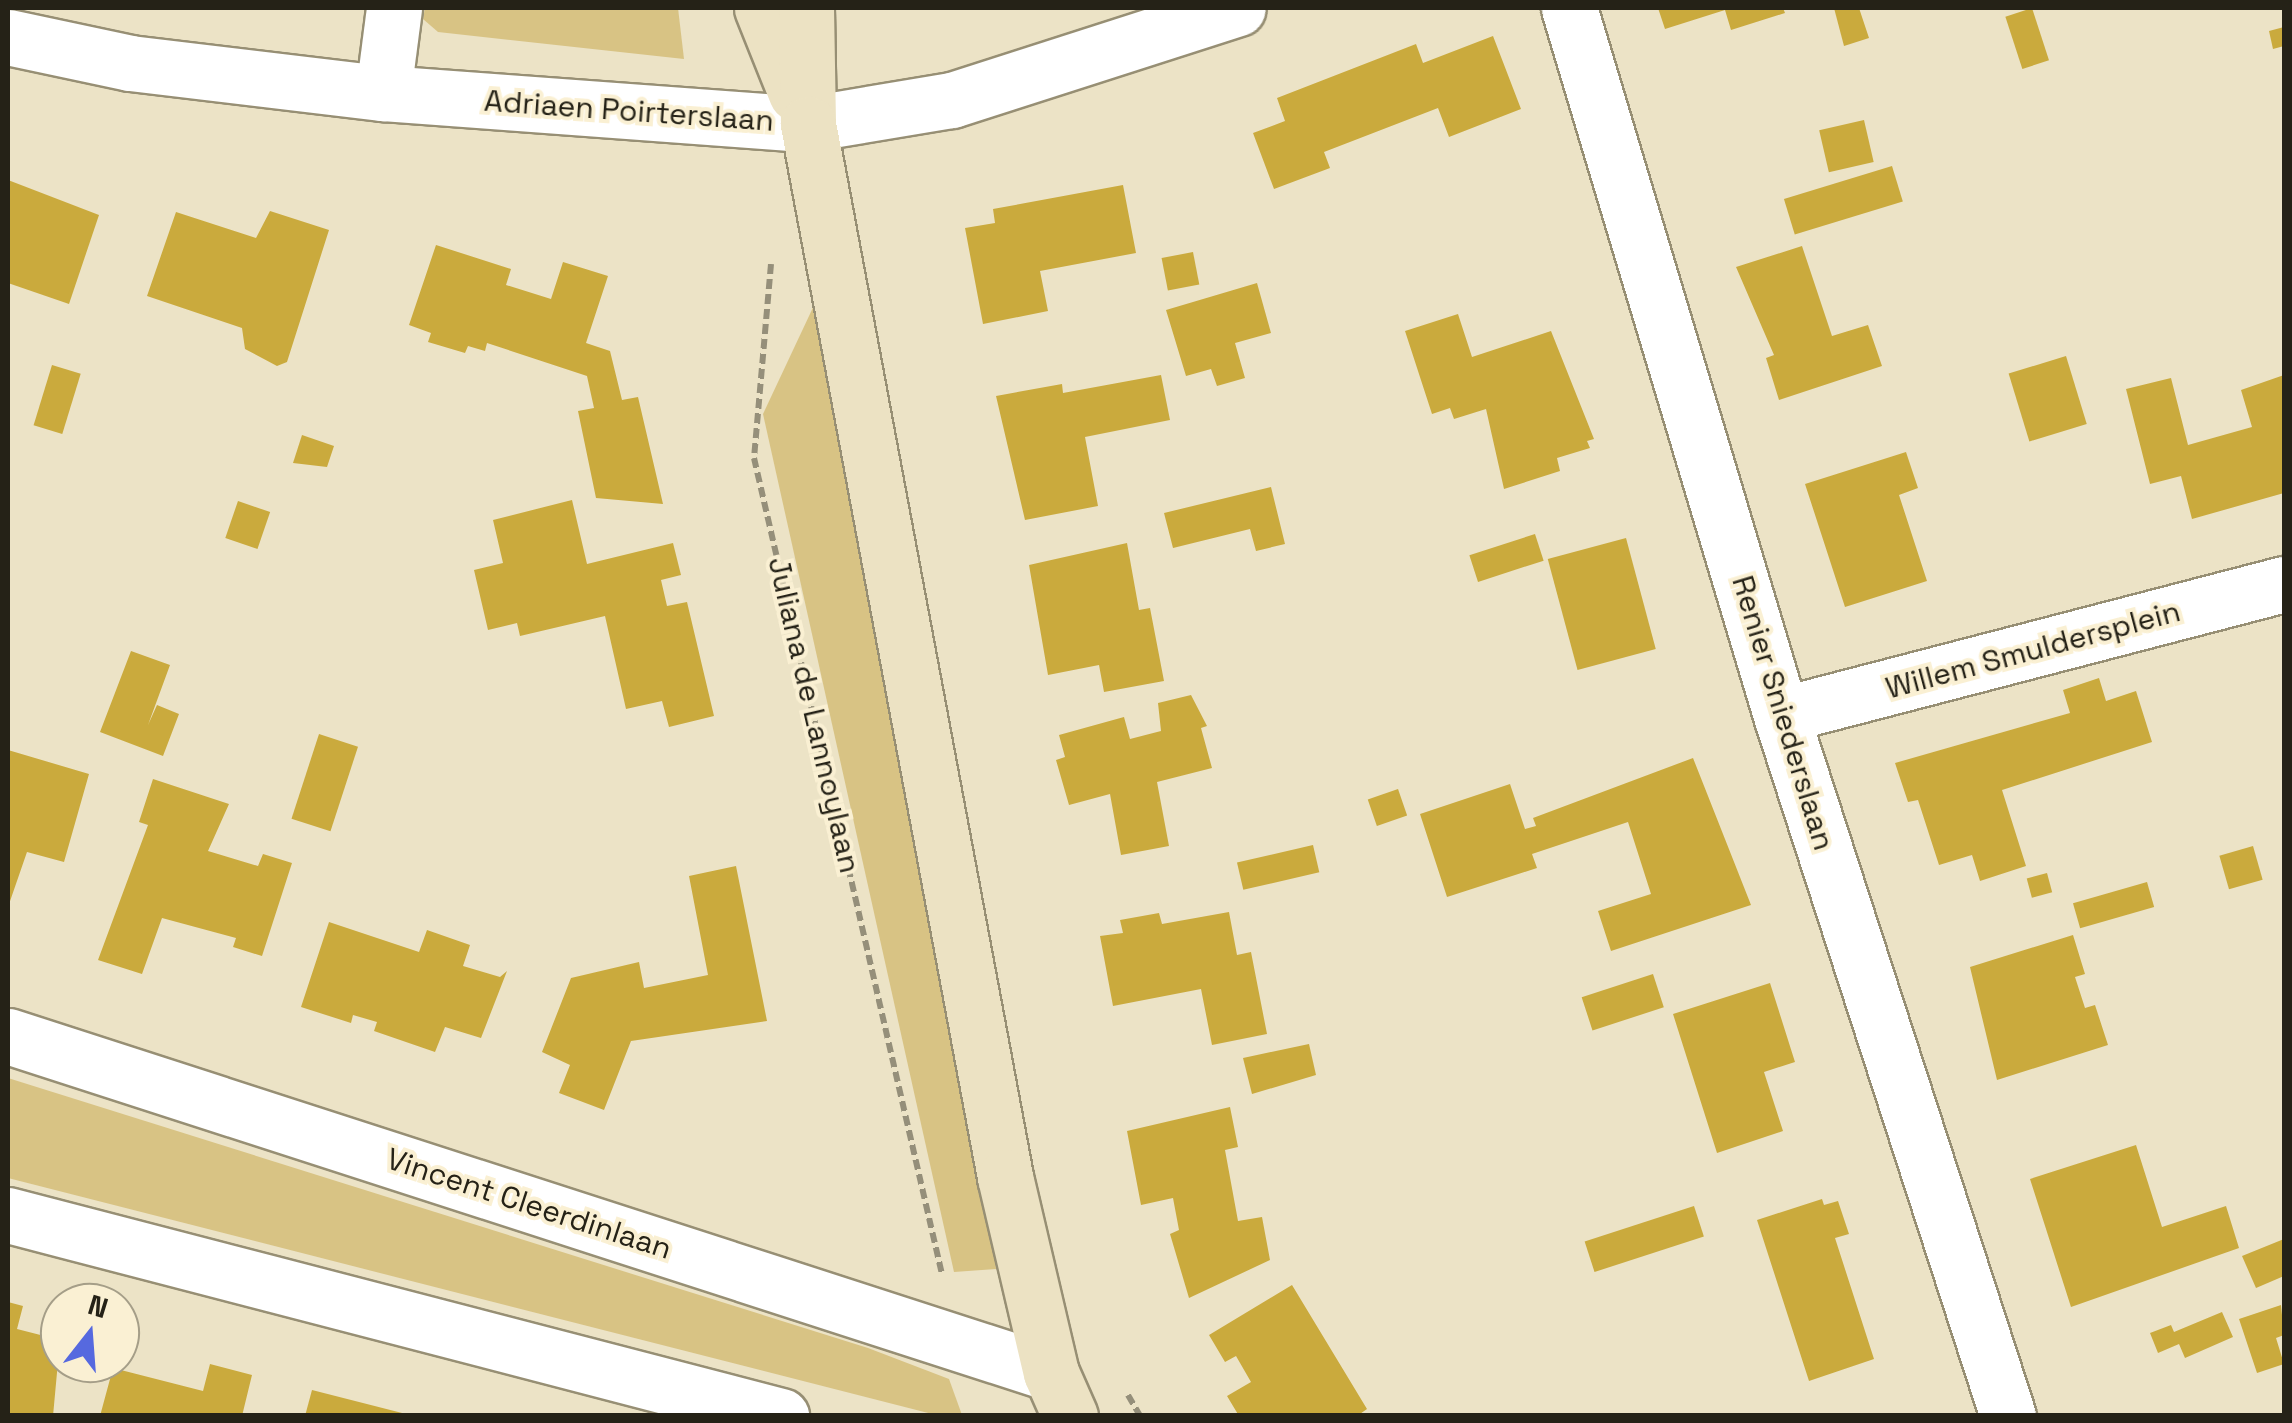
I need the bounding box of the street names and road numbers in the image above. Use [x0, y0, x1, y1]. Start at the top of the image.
street label: Adriaen Poirterslaan [483, 83, 775, 139]
street label: Juliana de Lannoylaan [760, 554, 868, 876]
street label: Renier Sniederslaan [1724, 571, 1842, 855]
street label: Willem Smuldersplein [1882, 593, 2184, 707]
street label: Vincent Cleerdinlaan [382, 1141, 676, 1267]

